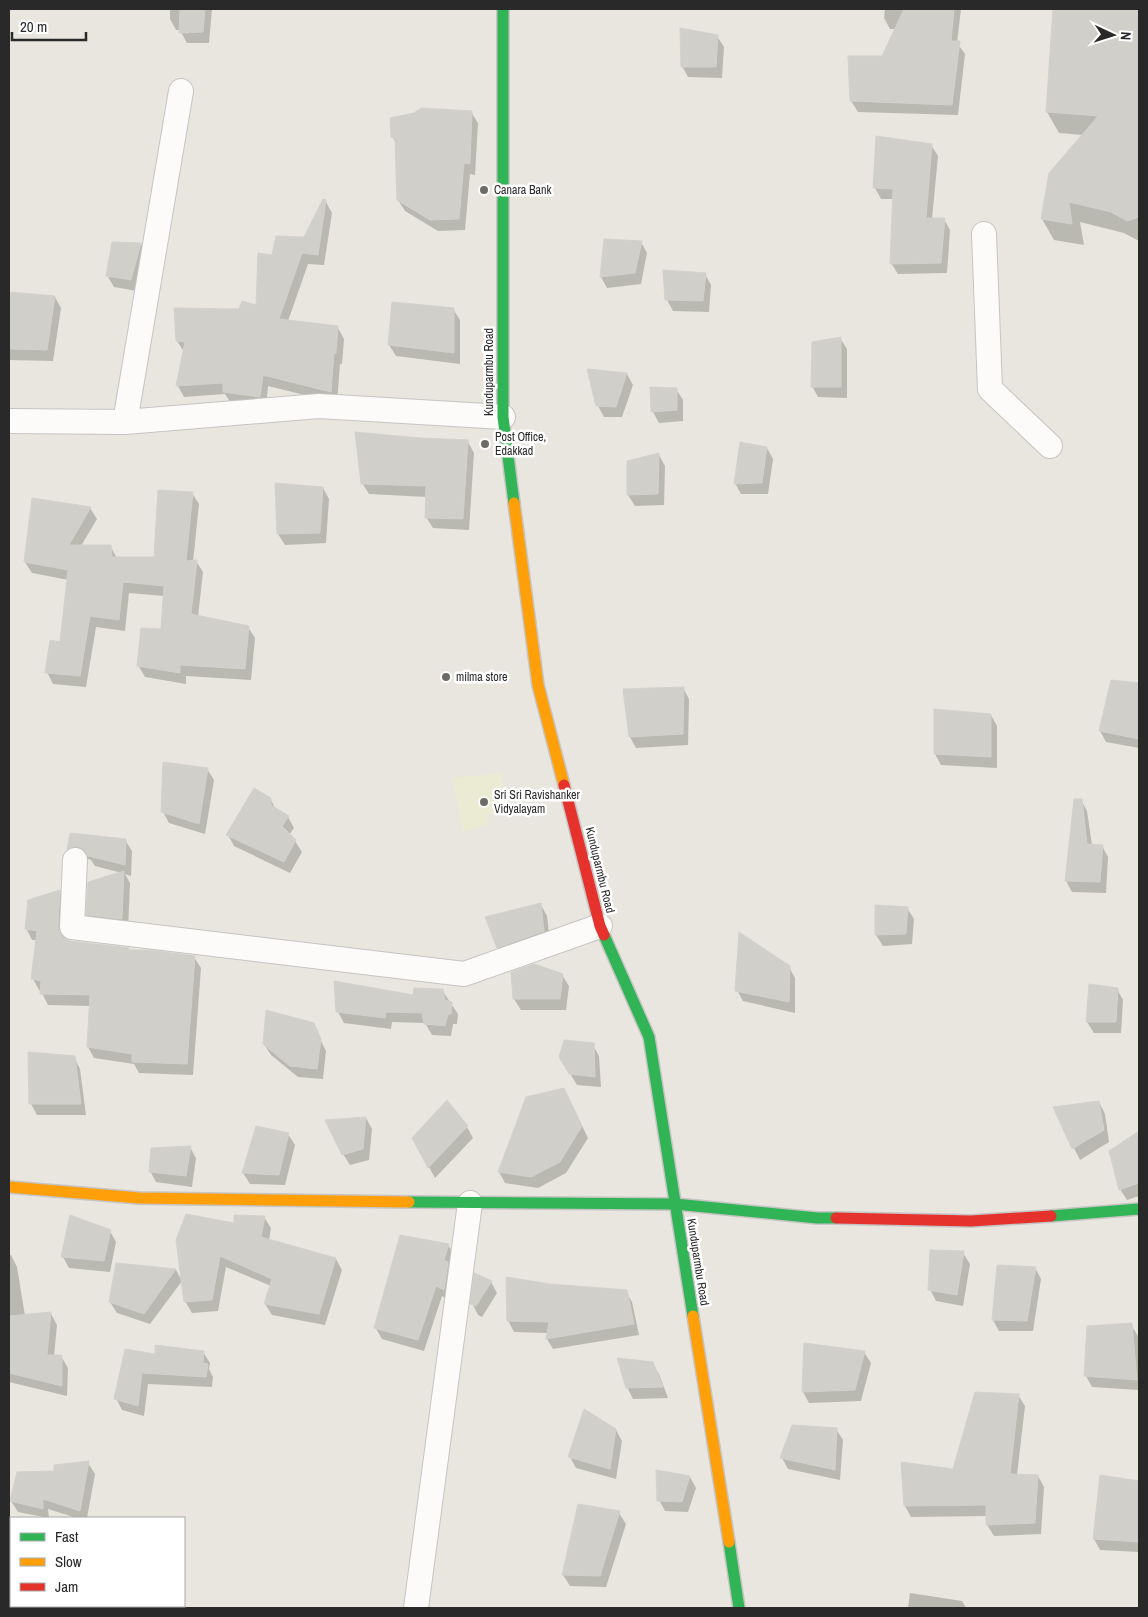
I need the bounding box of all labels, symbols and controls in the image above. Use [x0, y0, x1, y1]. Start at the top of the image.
scale bar [12, 10, 86, 42]
north arrow [1088, 10, 1138, 60]
text: 20 m [20, 16, 47, 37]
text: N [1117, 31, 1135, 41]
place label: Canara Bank [494, 182, 552, 198]
marker: Canara Bank [478, 184, 490, 196]
street label: Kunduparmbu Road [481, 328, 497, 416]
place label: Post Office, Edakkad [495, 429, 546, 459]
marker: Post Office, Edakkad [479, 438, 491, 450]
place label: milma store [456, 669, 507, 685]
marker: milma store [440, 671, 452, 683]
place label: Sri Sri Ravishanker Vidyalayam [494, 787, 581, 817]
marker: Sri Sri Ravishanker Vidyalayam [478, 796, 490, 808]
street label: Kunduparmbu Road [582, 825, 618, 915]
street label: Kunduparmbu Road [683, 1217, 713, 1307]
legend [10, 1517, 185, 1607]
text: Fast [55, 1526, 79, 1547]
text: Slow [55, 1551, 82, 1572]
text: Jam [55, 1576, 78, 1597]

